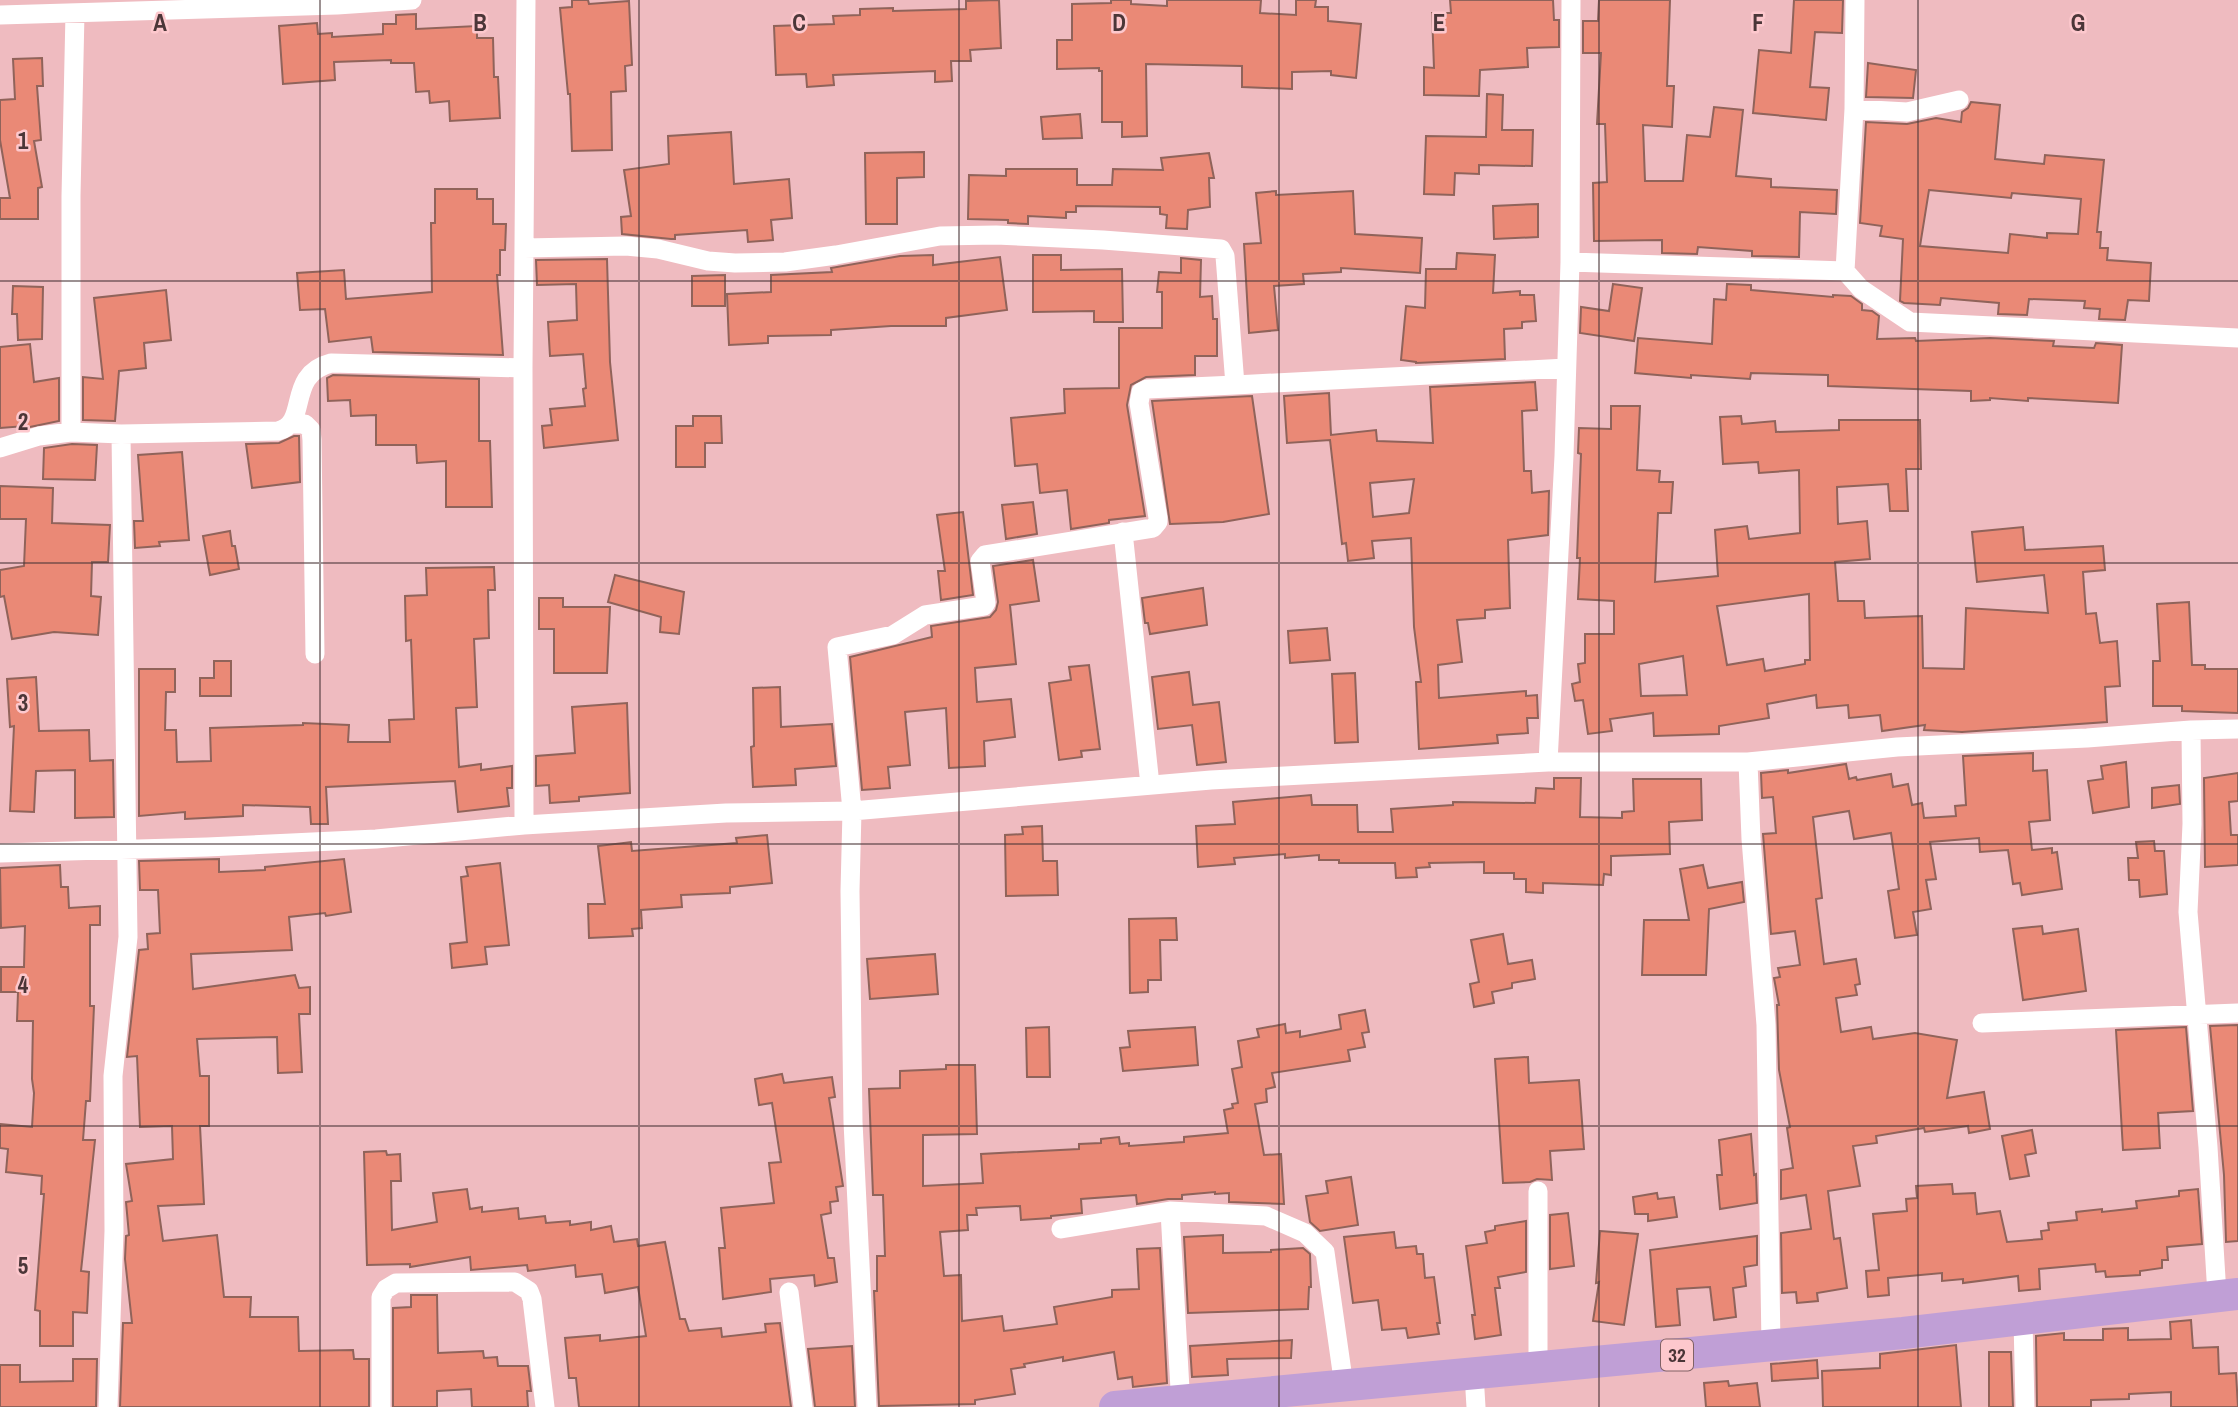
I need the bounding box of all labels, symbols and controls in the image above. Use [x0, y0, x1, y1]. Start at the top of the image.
text: A [153, 7, 167, 38]
text: B [473, 7, 487, 38]
text: C [792, 7, 806, 38]
text: D [1112, 7, 1126, 38]
text: E [1433, 7, 1445, 38]
text: F [1752, 7, 1764, 38]
text: G [2071, 7, 2085, 38]
text: 1 [18, 125, 29, 156]
text: 2 [18, 406, 28, 437]
text: 3 [18, 687, 28, 718]
text: 4 [18, 969, 29, 1000]
text: 5 [18, 1250, 28, 1281]
road number: 32 [1661, 1340, 1693, 1371]

